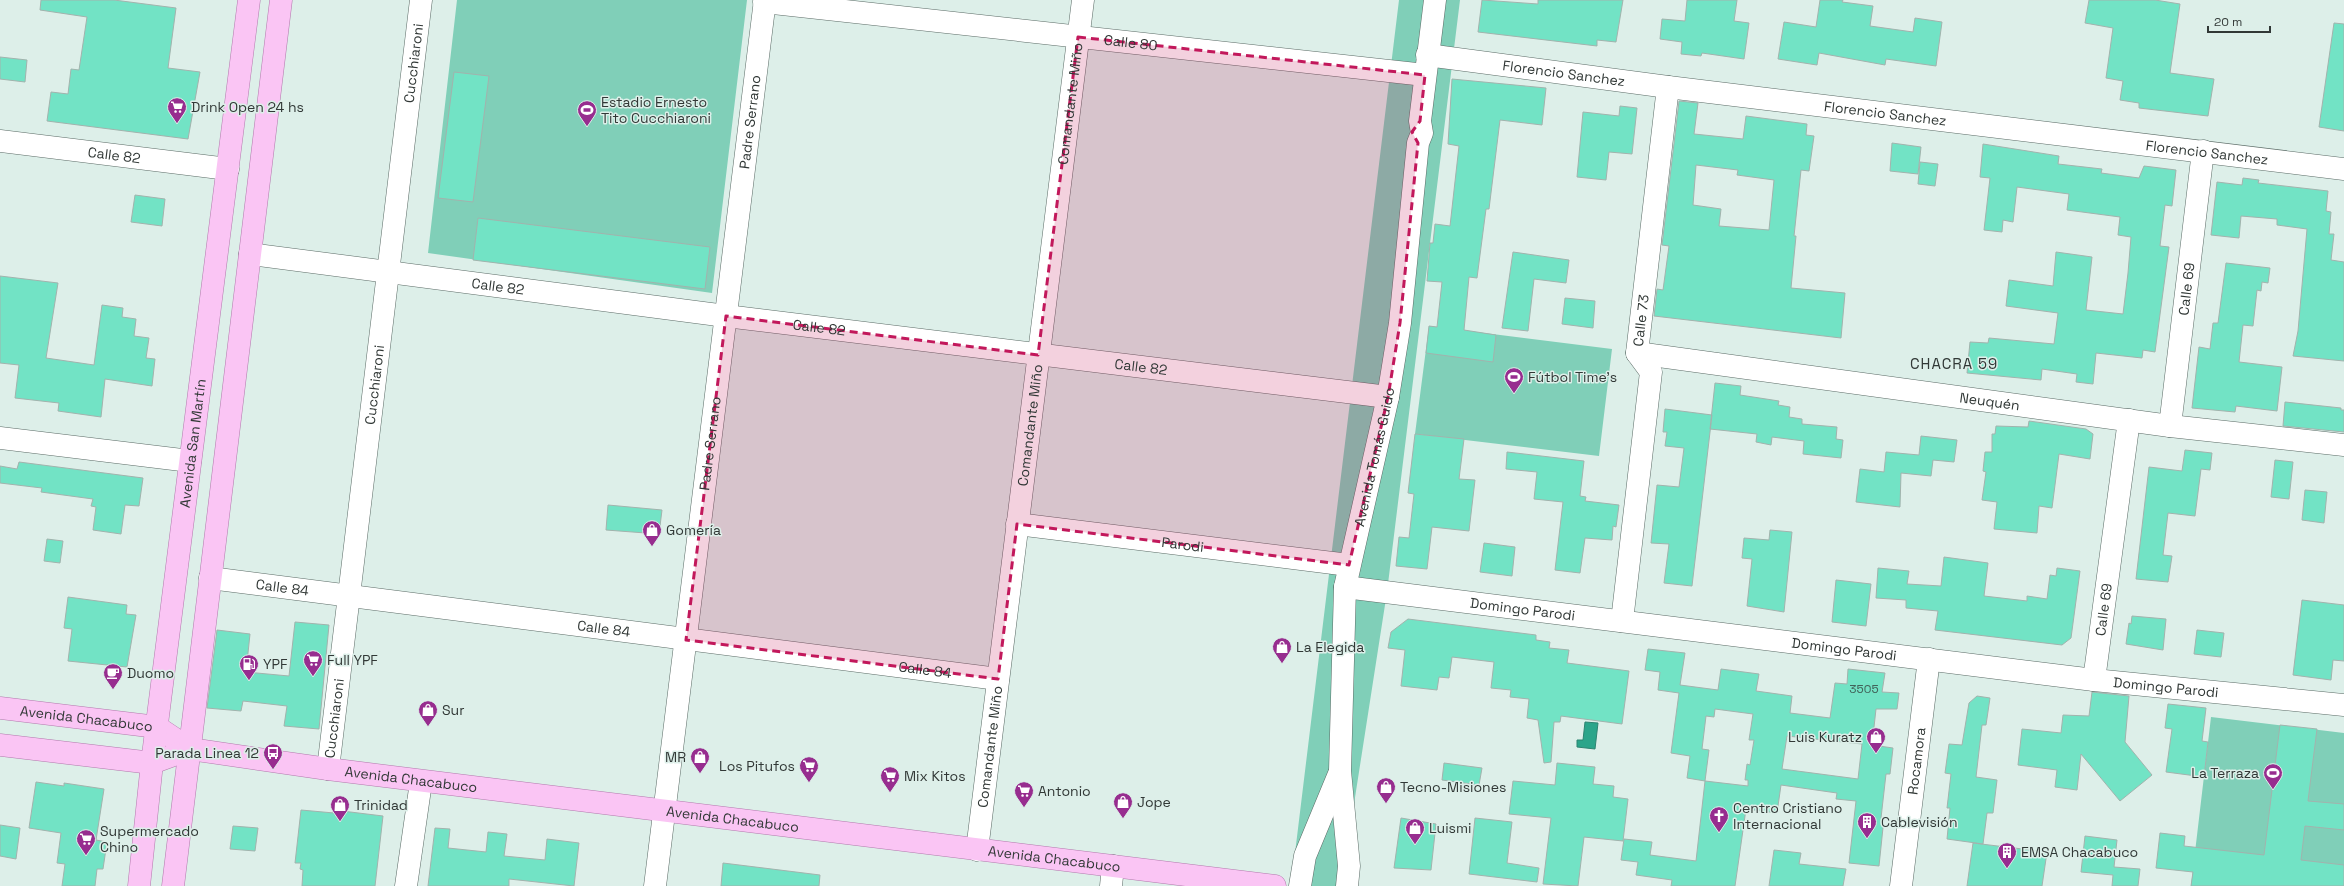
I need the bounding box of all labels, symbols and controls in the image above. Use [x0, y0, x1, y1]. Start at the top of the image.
scale bar [2208, 8, 2270, 34]
text: 20 m [2214, 14, 2242, 30]
street label: Cucchiaroni [400, 22, 427, 104]
street label: Calle 80 [1103, 31, 1158, 54]
street label: Comandante Miño [1054, 42, 1087, 166]
street label: Florencio Sanchez [1502, 56, 1626, 90]
street label: Padre Serrano [735, 74, 765, 170]
place label: Estadio Ernesto Tito Cucchiaroni [601, 93, 711, 127]
supermarket icon: Drink Open 24 hs [166, 96, 188, 124]
street label: Florencio Sanchez [1823, 97, 1948, 130]
place label: Drink Open 24 hs [191, 98, 304, 116]
sports icon: Estadio Ernesto Tito Cucchiaroni [576, 99, 598, 127]
street label: Florencio Sanchez [2145, 136, 2269, 169]
street label: Calle 82 [87, 143, 142, 167]
street label: Calle 69 [2174, 262, 2199, 316]
street label: Calle 82 [470, 274, 525, 299]
street label: Calle 73 [1629, 294, 1653, 347]
street label: Calle 82 [792, 315, 847, 340]
street label: Cucchiaroni [361, 344, 388, 426]
district label: CHACRA 59 [1910, 354, 1998, 373]
street label: Calle 82 [1113, 355, 1168, 379]
street label: Comandante Miño [1013, 363, 1046, 487]
sports icon: Fútbol Time's [1503, 366, 1525, 394]
place label: Fútbol Time's [1528, 368, 1617, 386]
street label: Avenida San Martín [176, 378, 210, 509]
street label: Avenida Tomás Guido [1350, 386, 1398, 528]
street label: Neuquén [1958, 388, 2021, 414]
street label: Padre Serrano [695, 395, 725, 491]
shop icon: Gomería [641, 519, 663, 547]
place label: Gomería [666, 521, 721, 539]
street label: Parodi [1161, 533, 1205, 556]
street label: Calle 84 [255, 575, 310, 600]
street label: Calle 69 [2091, 582, 2116, 637]
street label: Domingo Parodi [1469, 594, 1576, 625]
street label: Calle 84 [576, 616, 632, 641]
street label: Domingo Parodi [1791, 634, 1898, 664]
shop icon: La Elegida [1271, 636, 1293, 664]
place label: La Elegida [1296, 638, 1364, 656]
supermarket icon: Full YPF [302, 649, 324, 677]
place label: Full YPF [327, 651, 378, 669]
fuel station icon: YPF [238, 653, 260, 681]
place label: YPF [263, 655, 288, 673]
street label: Calle 84 [898, 657, 953, 682]
cafe icon: Duomo [102, 662, 124, 690]
place label: Duomo [127, 664, 174, 682]
street label: Domingo Parodi [2112, 673, 2219, 701]
street label: Cucchiaroni [320, 678, 348, 759]
house number: 3505 [1849, 681, 1879, 697]
street label: Comandante Miño [973, 685, 1006, 809]
shop icon: Sur [417, 699, 439, 727]
place label: Sur [442, 701, 464, 719]
street label: Avenida Chacabuco [19, 702, 154, 735]
shop icon: Luis Kuratz [1865, 726, 1887, 754]
street label: Rocamora [1903, 726, 1930, 796]
place label: Luis Kuratz [1788, 728, 1862, 746]
bus stop icon: Parada Linea 12 [262, 742, 284, 770]
place label: Parada Linea 12 [155, 744, 259, 762]
shop icon: MR [689, 746, 711, 774]
place label: MR [665, 748, 686, 766]
supermarket icon: Los Pitufos [798, 755, 820, 783]
place label: Los Pitufos [719, 757, 795, 775]
street label: Avenida Chacabuco [344, 762, 478, 796]
sports icon: La Terraza [2262, 762, 2284, 790]
place label: La Terraza [2191, 764, 2259, 782]
supermarket icon: Mix Kitos [879, 765, 901, 793]
place label: Mix Kitos [904, 767, 966, 785]
shop icon: Tecno-Misiones [1375, 776, 1397, 804]
place label: Tecno-Misiones [1400, 778, 1506, 796]
supermarket icon: Antonio [1013, 780, 1035, 808]
place label: Antonio [1038, 782, 1091, 800]
shop icon: Jope [1112, 791, 1134, 819]
place label: Jope [1137, 793, 1171, 811]
shop icon: Trinidad [329, 794, 351, 822]
place label: Trinidad [354, 796, 408, 814]
place label: Centro Cristiano Internacional [1733, 799, 1842, 833]
street label: Avenida Chacabuco [665, 802, 800, 836]
church icon: Centro Cristiano Internacional [1708, 805, 1730, 833]
building icon: Cablevisión [1856, 811, 1878, 839]
place label: Cablevisión [1881, 813, 1958, 831]
shop icon: Luismi [1404, 817, 1426, 845]
place label: Luismi [1429, 819, 1471, 837]
place label: Supermercado Chino [100, 822, 199, 856]
supermarket icon: Supermercado Chino [75, 828, 97, 856]
building icon: EMSA Chacabuco [1996, 841, 2018, 869]
street label: Avenida Chacabuco [987, 842, 1122, 876]
place label: EMSA Chacabuco [2021, 843, 2138, 861]

